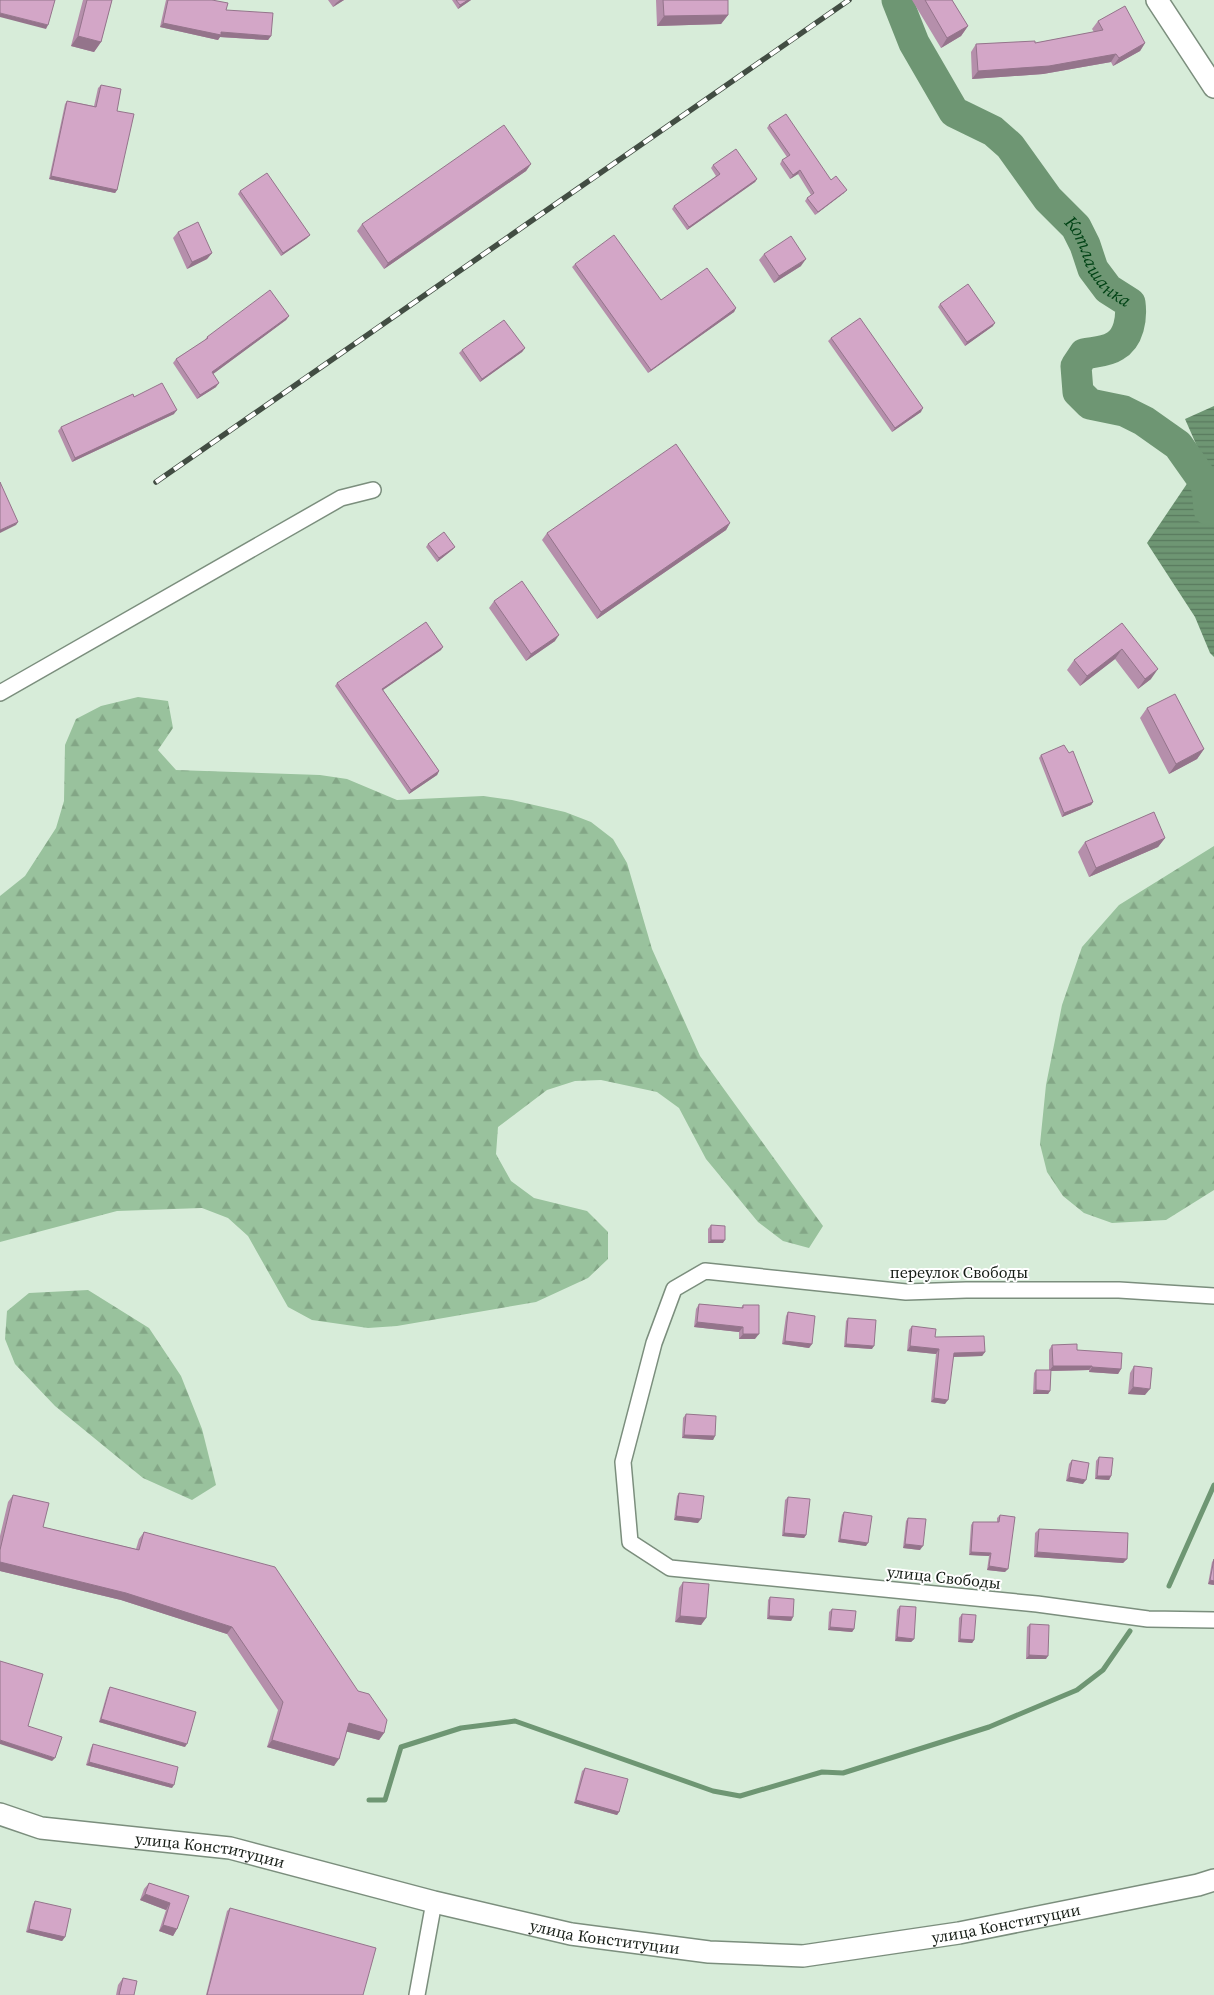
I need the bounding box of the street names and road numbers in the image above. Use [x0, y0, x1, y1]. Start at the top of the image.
street label: переулок Свободы [890, 1261, 1028, 1283]
street label: улица Свободы [886, 1560, 1002, 1594]
street label: улица Конституции [134, 1827, 287, 1873]
street label: улица Конституции [930, 1898, 1082, 1948]
street label: улица Конституции [528, 1914, 681, 1959]

